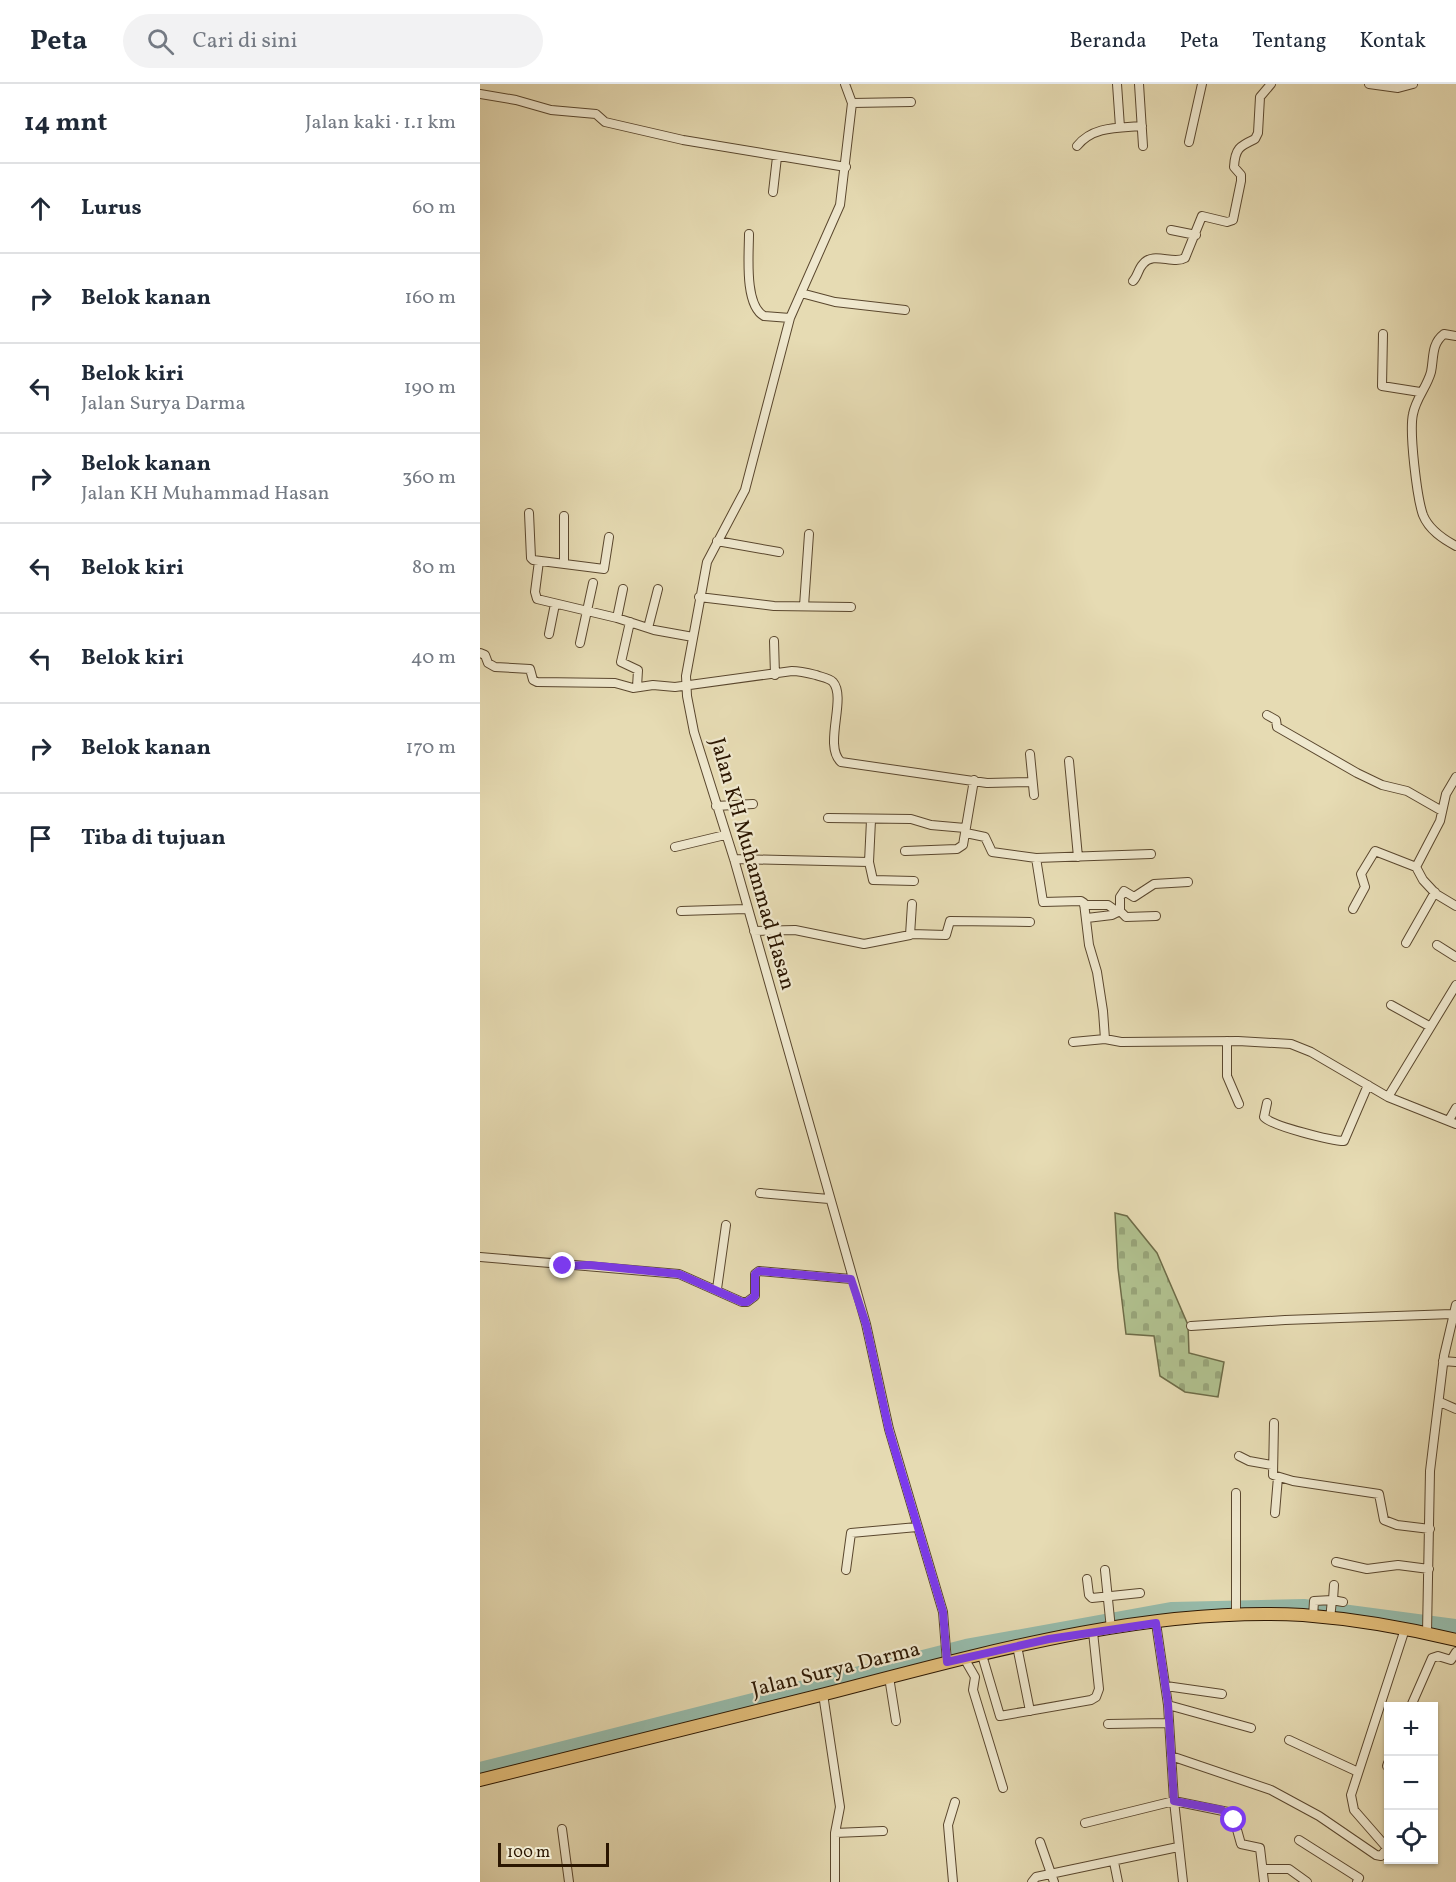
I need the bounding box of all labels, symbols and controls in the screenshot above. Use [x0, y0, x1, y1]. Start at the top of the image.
search box [123, 14, 543, 68]
text: Peta [30, 22, 87, 61]
icon: search [144, 25, 177, 58]
text: Cari di sini [192, 26, 297, 57]
text: Beranda [1069, 27, 1147, 56]
text: Peta [1180, 27, 1219, 56]
text: Tentang [1252, 27, 1327, 56]
text: Kontak [1360, 27, 1426, 56]
text: 14 mnt [24, 105, 107, 141]
text: Jalan kaki · 1.1 km [305, 109, 456, 137]
icon: ahead [24, 192, 57, 225]
text: Lurus [81, 193, 142, 224]
text: 60 m [412, 194, 456, 222]
icon: right [24, 282, 57, 315]
text: Belok kanan [81, 283, 211, 314]
text: 160 m [404, 284, 456, 312]
text: Belok kiri [81, 359, 184, 390]
icon: left [24, 372, 57, 405]
text: 190 m [404, 374, 456, 402]
text: Jalan Surya Darma [81, 390, 246, 418]
text: Belok kanan [81, 449, 211, 480]
icon: right [24, 462, 57, 495]
text: 360 m [402, 464, 456, 492]
text: Jalan KH Muhammad Hasan [81, 480, 330, 508]
icon: left [24, 552, 57, 585]
text: Belok kiri [81, 553, 184, 584]
text: 80 m [412, 554, 456, 582]
icon: left [24, 642, 57, 675]
text: Belok kiri [81, 643, 184, 674]
text: 40 m [411, 644, 456, 672]
icon: right [24, 732, 57, 765]
text: Belok kanan [81, 733, 211, 764]
text: 170 m [406, 734, 456, 762]
street label: Jalan KH Muhammad Hasan [702, 735, 802, 993]
icon: arrive [24, 822, 57, 855]
text: Tiba di tujuan [81, 823, 226, 854]
route end [549, 1252, 575, 1278]
street label: Jalan Surya Darma [749, 1635, 923, 1705]
map controls [1384, 1702, 1438, 1864]
button: + [1384, 1702, 1438, 1756]
button: − [1384, 1756, 1438, 1810]
route start [1220, 1806, 1246, 1832]
button: locate [1384, 1810, 1438, 1864]
scale bar [498, 1840, 609, 1868]
text: 100 m [507, 1842, 550, 1864]

